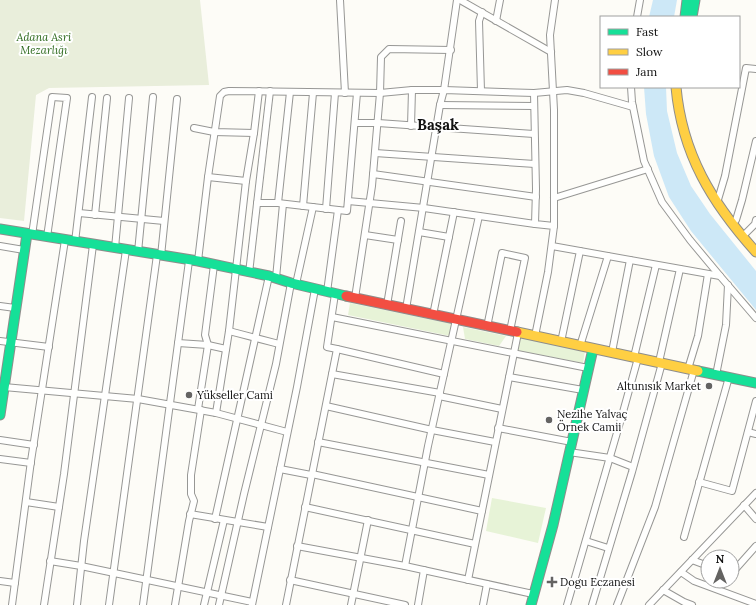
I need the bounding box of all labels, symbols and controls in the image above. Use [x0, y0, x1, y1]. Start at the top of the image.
legend [600, 16, 740, 88]
text: Fast [636, 24, 659, 39]
park label: Adana Asri Mezarlığı [16, 30, 72, 57]
text: Slow [636, 44, 663, 59]
text: Jam [635, 64, 657, 79]
district label: Başak [417, 115, 459, 134]
place label: Altunısık Market [616, 379, 702, 393]
marker: Altunısık Market [704, 381, 714, 391]
place label: Yükseller Cami [196, 388, 273, 402]
marker: Yükseller Cami [184, 390, 194, 400]
place label: Nezihe Yalvaç Örnek Camii [557, 407, 628, 434]
marker: Nezihe Yalvaç Örnek Camii [544, 415, 554, 425]
north arrow [700, 549, 740, 589]
text: N [716, 552, 725, 566]
place label: Dogu Eczanesi [560, 575, 635, 589]
marker: Dogu Eczanesi [547, 577, 557, 587]

